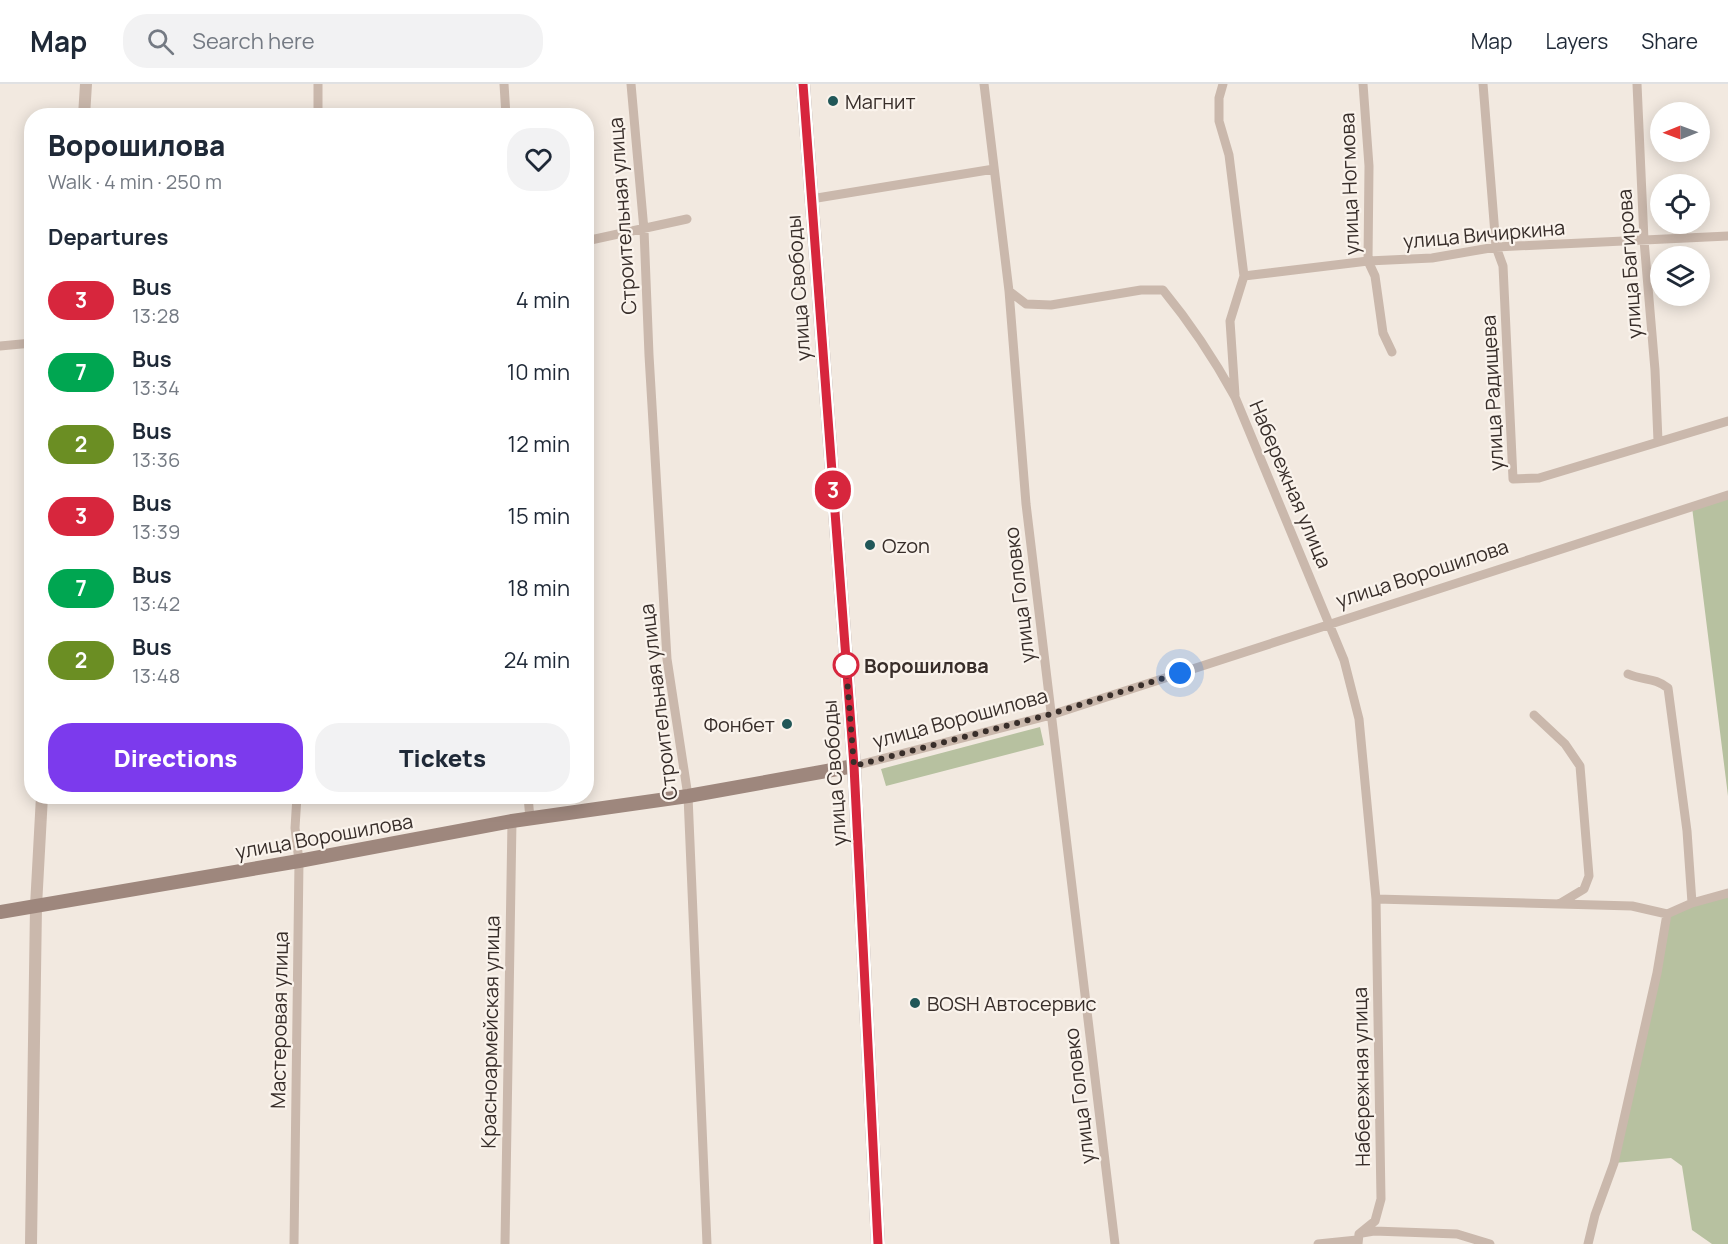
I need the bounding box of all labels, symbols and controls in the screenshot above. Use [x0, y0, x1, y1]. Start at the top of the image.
search box [123, 14, 543, 68]
text: Map [30, 22, 87, 60]
icon: search [144, 25, 177, 58]
text: Search here [192, 26, 315, 56]
text: Map [1471, 27, 1512, 55]
text: Layers [1545, 27, 1608, 55]
text: Share [1641, 27, 1698, 55]
place label: Магнит [845, 88, 916, 115]
marker: Магнит [826, 94, 840, 108]
north arrow [1650, 102, 1710, 162]
map controls [1650, 102, 1710, 306]
street label: улица Ногмова [1333, 112, 1365, 256]
street label: Строительная улица [602, 116, 642, 316]
text: Ворошилова [48, 126, 225, 164]
button: heart [507, 128, 570, 191]
text: Walk · 4 min · 250 m [48, 168, 222, 195]
button: locate [1650, 174, 1710, 234]
street label: улица Багирова [1610, 188, 1648, 340]
street label: улица Вичиркина [1402, 213, 1566, 255]
street label: улица Свободы [779, 214, 817, 362]
text: Departures [48, 222, 168, 252]
button: layers [1650, 246, 1710, 306]
text: Bus [132, 272, 172, 302]
text: 4 min [516, 285, 570, 315]
text: 3 [75, 286, 87, 314]
text: 13:28 [132, 302, 180, 329]
street label: улица Радищева [1474, 314, 1510, 472]
text: Bus [132, 344, 172, 374]
text: 10 min [507, 357, 570, 387]
text: 7 [75, 358, 87, 386]
text: 13:34 [132, 374, 180, 401]
street label: Набережная улица [1243, 396, 1339, 572]
text: Bus [132, 416, 172, 446]
text: 12 min [508, 429, 570, 459]
text: 2 [75, 430, 87, 458]
text: 13:36 [132, 446, 180, 473]
line badge: 3 [814, 470, 852, 510]
text: 3 [827, 476, 839, 504]
text: Bus [132, 488, 172, 518]
text: 15 min [507, 501, 570, 531]
text: 3 [75, 502, 87, 530]
text: 13:39 [132, 518, 180, 545]
street label: улица Головко [997, 525, 1041, 665]
place label: Ozon [882, 532, 930, 559]
street label: улица Ворошилова [1332, 532, 1512, 614]
marker: Ozon [863, 538, 877, 552]
text: Bus [132, 560, 172, 590]
text: 18 min [507, 573, 570, 603]
text: 7 [75, 574, 87, 602]
text: 13:42 [132, 590, 180, 617]
street label: Строительная улица [633, 602, 683, 802]
text: Bus [132, 632, 172, 662]
text: 24 min [504, 645, 570, 675]
text: 2 [75, 646, 87, 674]
marker: Ворошилова [833, 652, 859, 678]
place label: Ворошилова [864, 652, 989, 679]
your location [1165, 658, 1195, 688]
text: 13:48 [132, 662, 180, 689]
street label: улица Ворошилова [870, 682, 1050, 754]
street label: улица Свободы [815, 699, 853, 847]
place label: Фонбет [704, 711, 775, 738]
marker: Фонбет [780, 717, 794, 731]
button: Directions [48, 723, 303, 792]
button: Tickets [315, 723, 570, 792]
street label: улица Ворошилова [233, 807, 415, 865]
street label: Красноармейская улица [474, 915, 506, 1149]
street label: Мастеровая улица [264, 931, 294, 1109]
street label: Набережная улица [1346, 987, 1376, 1167]
place label: BOSH Автосервис [927, 990, 1097, 1017]
marker: BOSH Автосервис [908, 996, 922, 1010]
street label: улица Головко [1057, 1026, 1101, 1166]

